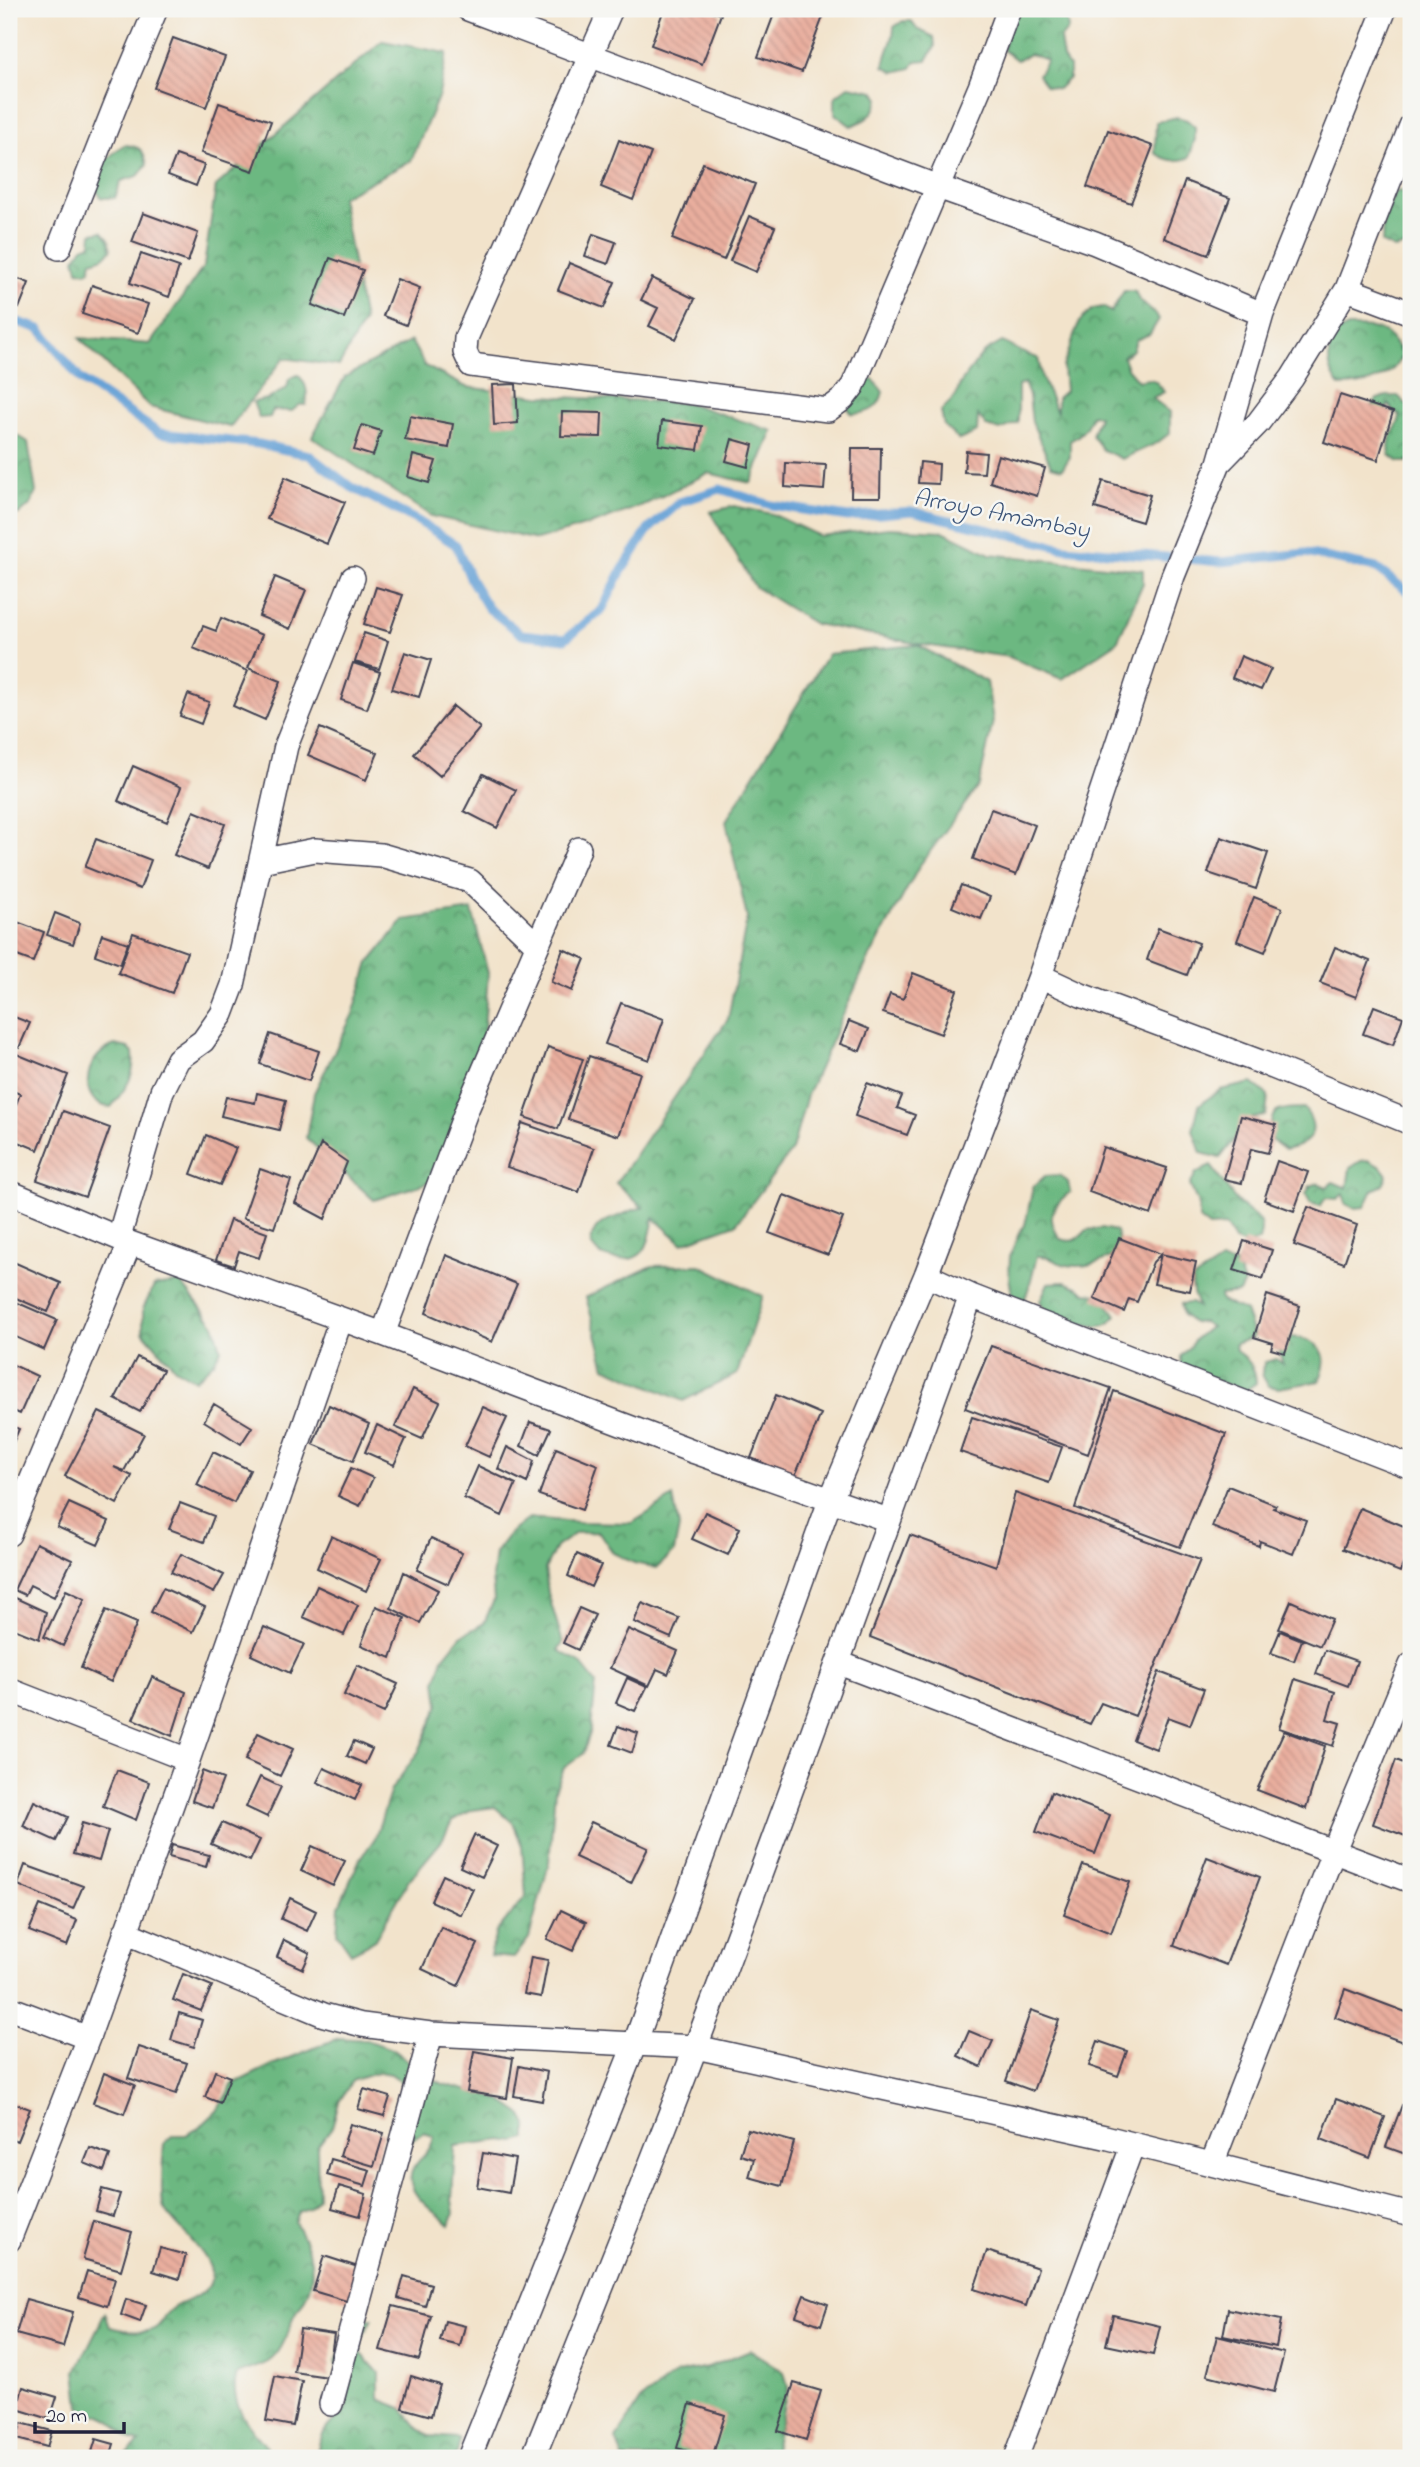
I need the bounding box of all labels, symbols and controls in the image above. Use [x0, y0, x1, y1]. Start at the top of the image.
water label: Arroyo Amambay [910, 481, 1093, 550]
scale bar [35, 2390, 124, 2434]
text: 20 m [46, 2402, 87, 2432]

